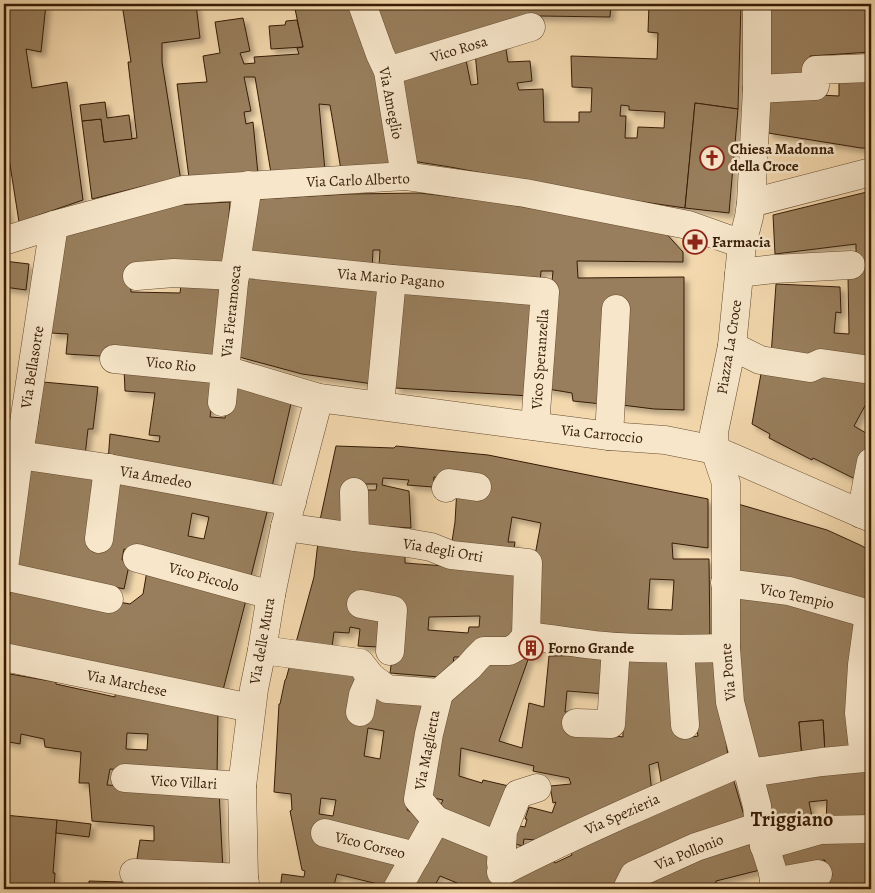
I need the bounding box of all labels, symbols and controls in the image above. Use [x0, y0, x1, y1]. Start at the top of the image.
street label: Vico Rosa [427, 31, 490, 67]
street label: Via Ameglio [374, 64, 408, 141]
place label: Chiesa Madonna della Croce [730, 139, 835, 176]
church icon: Chiesa Madonna della Croce [699, 145, 725, 171]
street label: Via Carlo Alberto [305, 168, 410, 192]
pharmacy icon: Farmacia [682, 229, 708, 255]
place label: Farmacia [712, 232, 771, 252]
street label: Via Mario Pagano [336, 263, 445, 293]
street label: Via Fieramosca [216, 264, 246, 359]
street label: Piazza La Croce [712, 298, 746, 396]
street label: Vico Speranzella [526, 308, 553, 411]
street label: Via Bellasorte [15, 324, 48, 411]
street label: Vico Rio [144, 351, 197, 377]
street label: Via Carroccio [559, 420, 644, 448]
street label: Via Amedeo [118, 461, 194, 493]
street label: Via degli Orti [400, 533, 485, 567]
street label: Vico Piccolo [165, 557, 242, 597]
street label: Vico Tempio [757, 578, 836, 614]
street label: Via delle Mura [244, 596, 279, 687]
building icon: Forno Grande [518, 635, 544, 661]
place label: Forno Grande [548, 638, 634, 658]
street label: Via Ponte [716, 642, 741, 703]
street label: Via Marchese [84, 665, 169, 701]
street label: Via Maglietta [409, 708, 445, 793]
street label: Vico Villari [149, 770, 218, 794]
street label: Via Spezieria [580, 789, 663, 840]
district label: Triggiano [751, 806, 833, 833]
street label: Vico Corseo [332, 826, 407, 863]
street label: Via Pollonio [651, 829, 726, 875]

